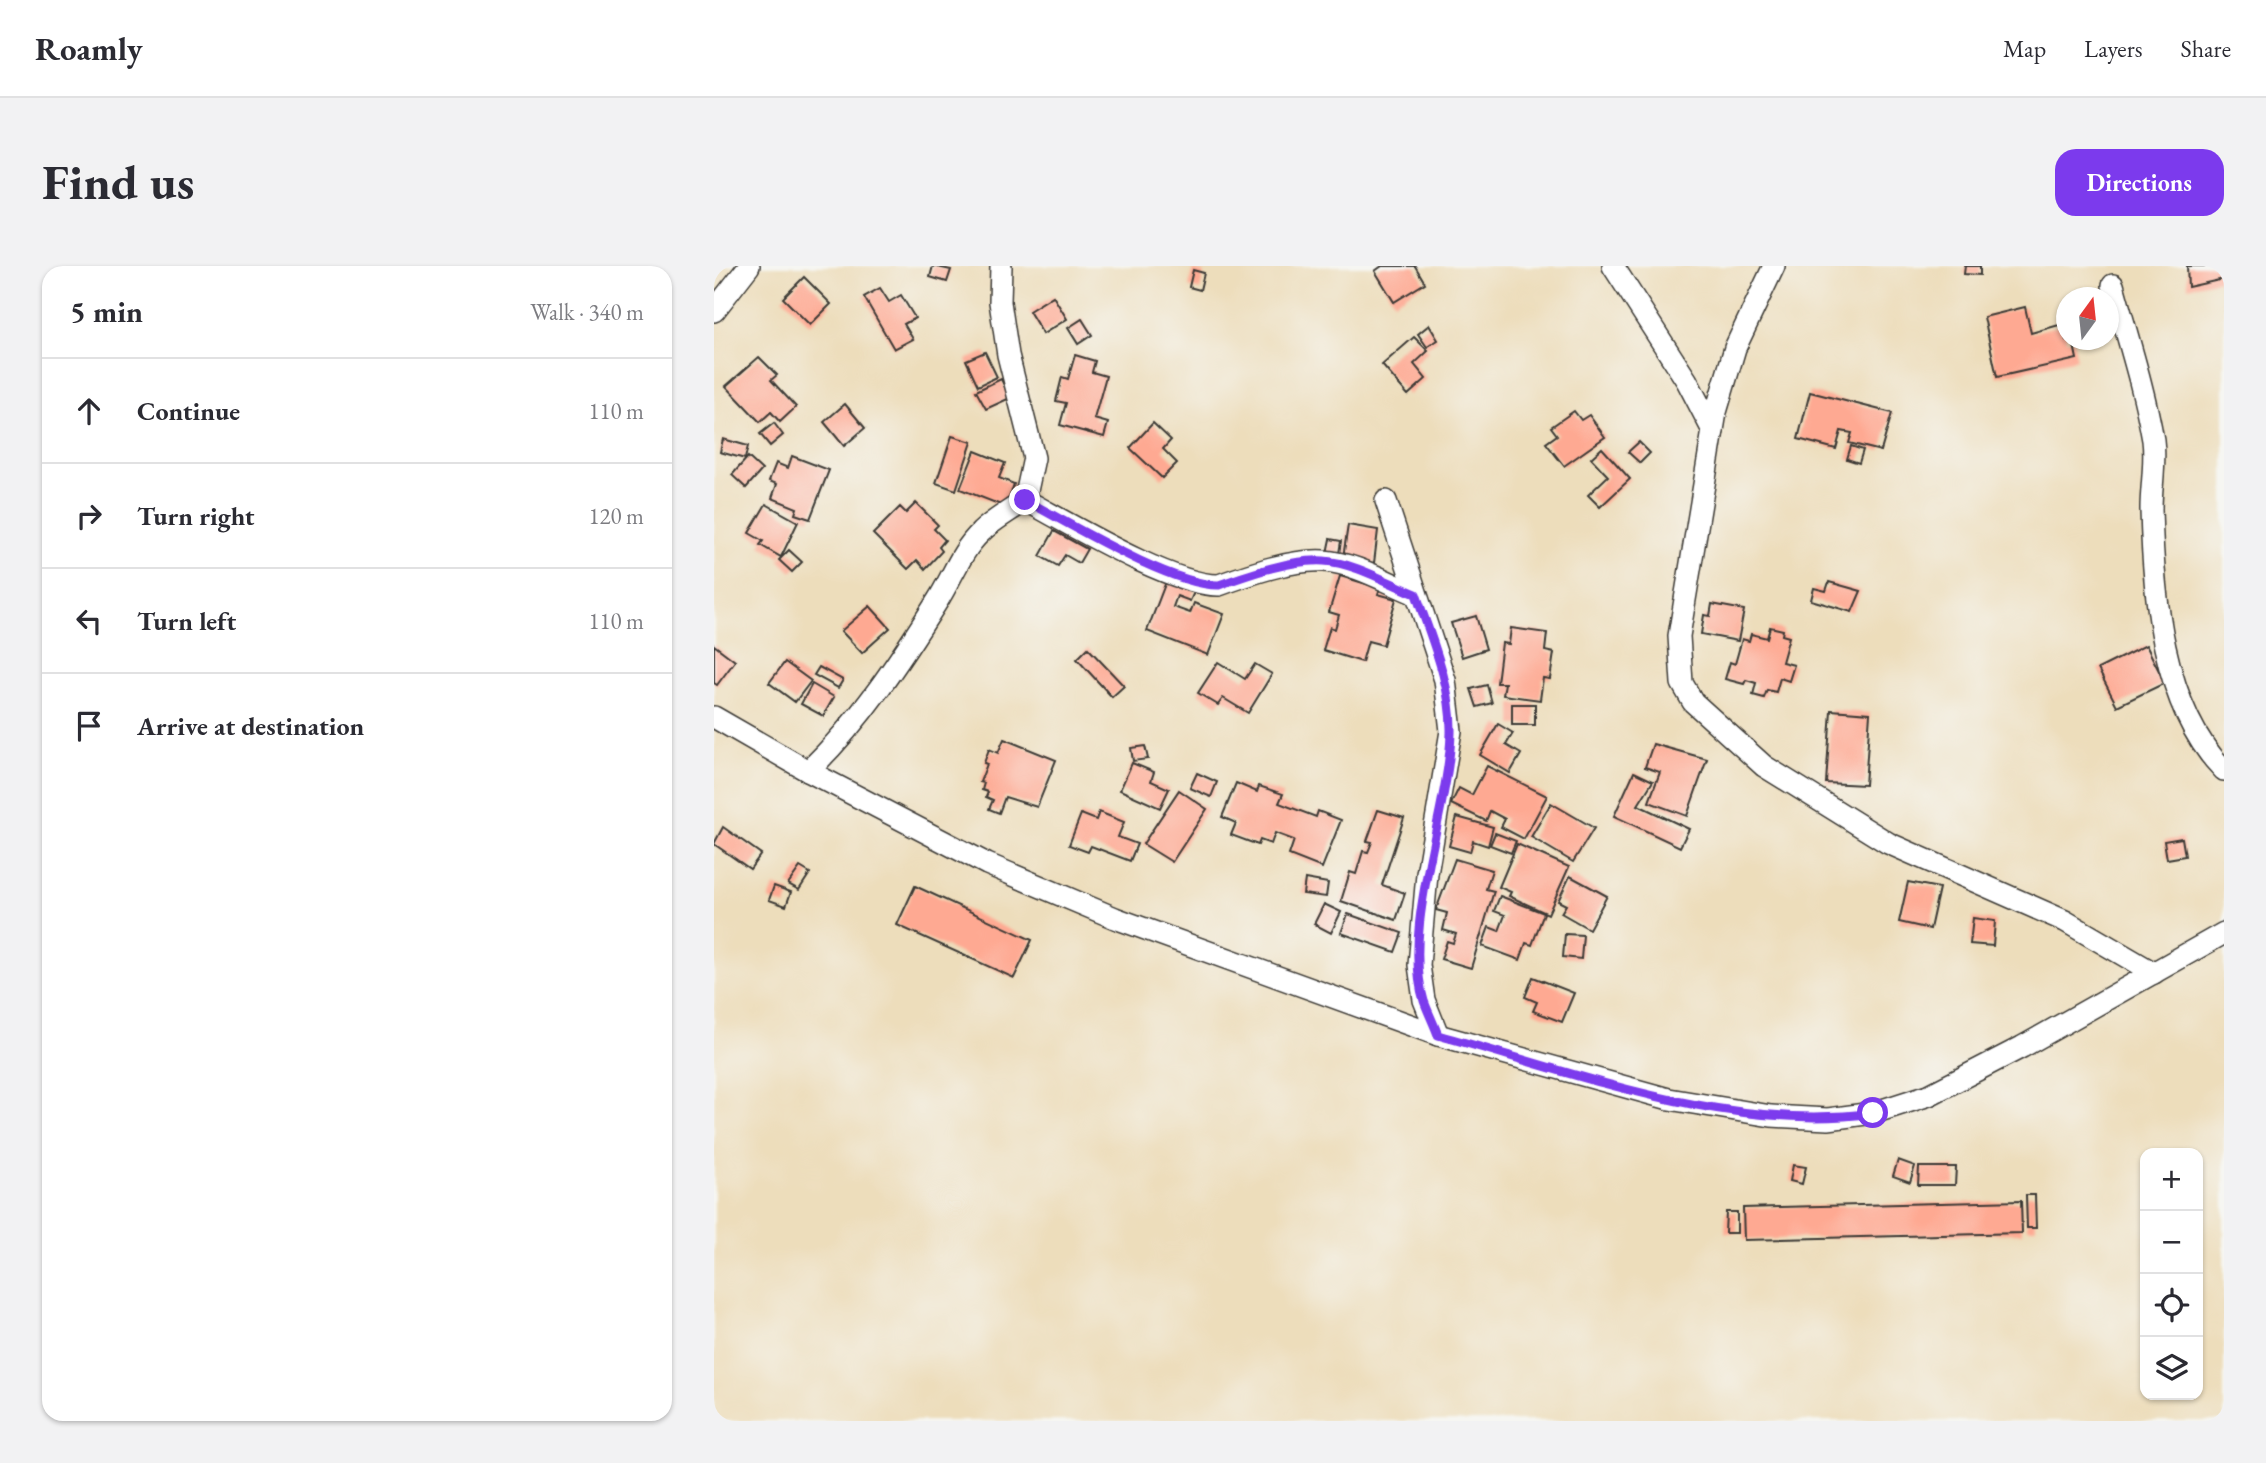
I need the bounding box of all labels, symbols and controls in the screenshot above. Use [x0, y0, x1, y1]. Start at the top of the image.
text: Roamly [35, 27, 143, 70]
text: Map [2003, 33, 2046, 64]
text: Layers [2084, 33, 2143, 64]
text: Share [2181, 33, 2231, 64]
button: Directions [2055, 149, 2224, 216]
text: Find us [42, 150, 194, 214]
north arrow [2056, 287, 2119, 350]
text: 5 min [70, 292, 143, 331]
text: Walk · 340 m [530, 297, 644, 327]
icon: ahead [70, 392, 108, 430]
text: Continue [137, 394, 240, 428]
text: 110 m [588, 396, 644, 426]
route end [1009, 484, 1040, 515]
icon: right [70, 497, 108, 535]
text: Turn right [137, 499, 255, 533]
text: 120 m [588, 501, 644, 531]
icon: left [70, 602, 108, 640]
text: Turn left [137, 604, 236, 638]
text: 110 m [588, 606, 644, 636]
icon: arrive [70, 707, 108, 745]
text: Arrive at destination [137, 709, 364, 743]
route start [1857, 1097, 1888, 1128]
map controls [2140, 1148, 2203, 1400]
button: + [2140, 1148, 2203, 1211]
button: − [2140, 1211, 2203, 1274]
button: locate [2140, 1274, 2203, 1337]
button: layers [2140, 1337, 2203, 1400]

